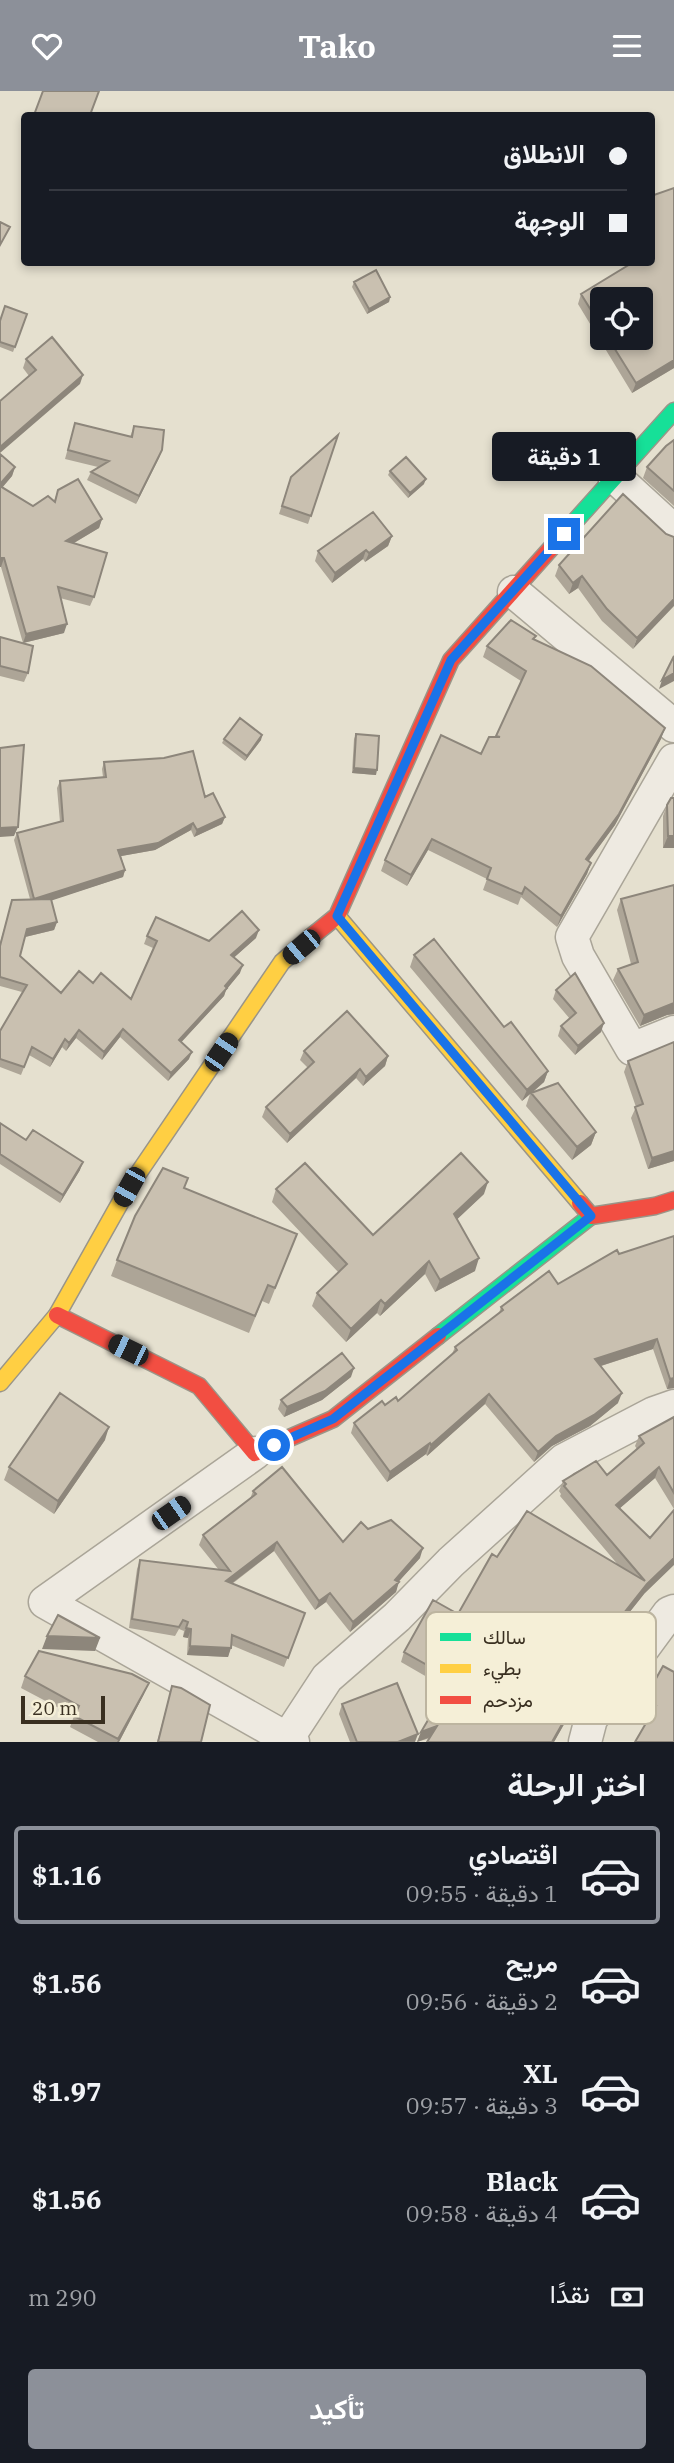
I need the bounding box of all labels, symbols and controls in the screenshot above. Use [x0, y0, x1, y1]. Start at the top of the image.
text: Tako [298, 25, 376, 67]
icon: heart [28, 27, 66, 65]
icon: menu [608, 27, 646, 65]
text: الانطلاق [503, 136, 585, 170]
text: الوجهة [514, 203, 585, 237]
map controls [590, 287, 653, 350]
button: locate [590, 287, 653, 350]
callout: 1 دقيقة [492, 433, 636, 481]
text: 1 دقيقة [527, 441, 601, 471]
route end [548, 518, 580, 550]
car [279, 925, 324, 969]
car [201, 1029, 242, 1075]
car [110, 1164, 149, 1210]
car [105, 1331, 152, 1369]
route start [258, 1429, 290, 1461]
car [148, 1492, 195, 1534]
legend [426, 1612, 656, 1724]
text: سالك [483, 1625, 526, 1649]
text: بطيء [483, 1656, 521, 1684]
text: مزدحم [483, 1688, 533, 1713]
scale bar [21, 1693, 105, 1725]
text: 20 m [32, 1696, 77, 1720]
text: اختر الرحلة [507, 1763, 646, 1805]
text: اقتصادي [469, 1837, 558, 1871]
icon: car [579, 1844, 642, 1907]
text: $1.16 [32, 1858, 102, 1892]
text: 1 دقيقة · 09:55 [406, 1878, 558, 1908]
text: مريح [506, 1945, 558, 1979]
icon: car [579, 1952, 642, 2015]
text: $1.56 [32, 1966, 102, 2000]
text: 2 دقيقة · 09:56 [406, 1986, 558, 2016]
text: XL [523, 2056, 558, 2090]
icon: car [579, 2060, 642, 2123]
text: $1.97 [32, 2074, 102, 2108]
text: 3 دقيقة · 09:57 [406, 2090, 558, 2120]
text: Black [486, 2164, 558, 2198]
icon: car [579, 2168, 642, 2231]
text: $1.56 [32, 2182, 102, 2216]
text: 4 دقيقة · 09:58 [406, 2198, 558, 2228]
text: نقدًا [550, 2276, 590, 2310]
icon: cash [608, 2278, 646, 2316]
text: 290 m [28, 2282, 97, 2312]
button: تأكيد [28, 2369, 646, 2449]

